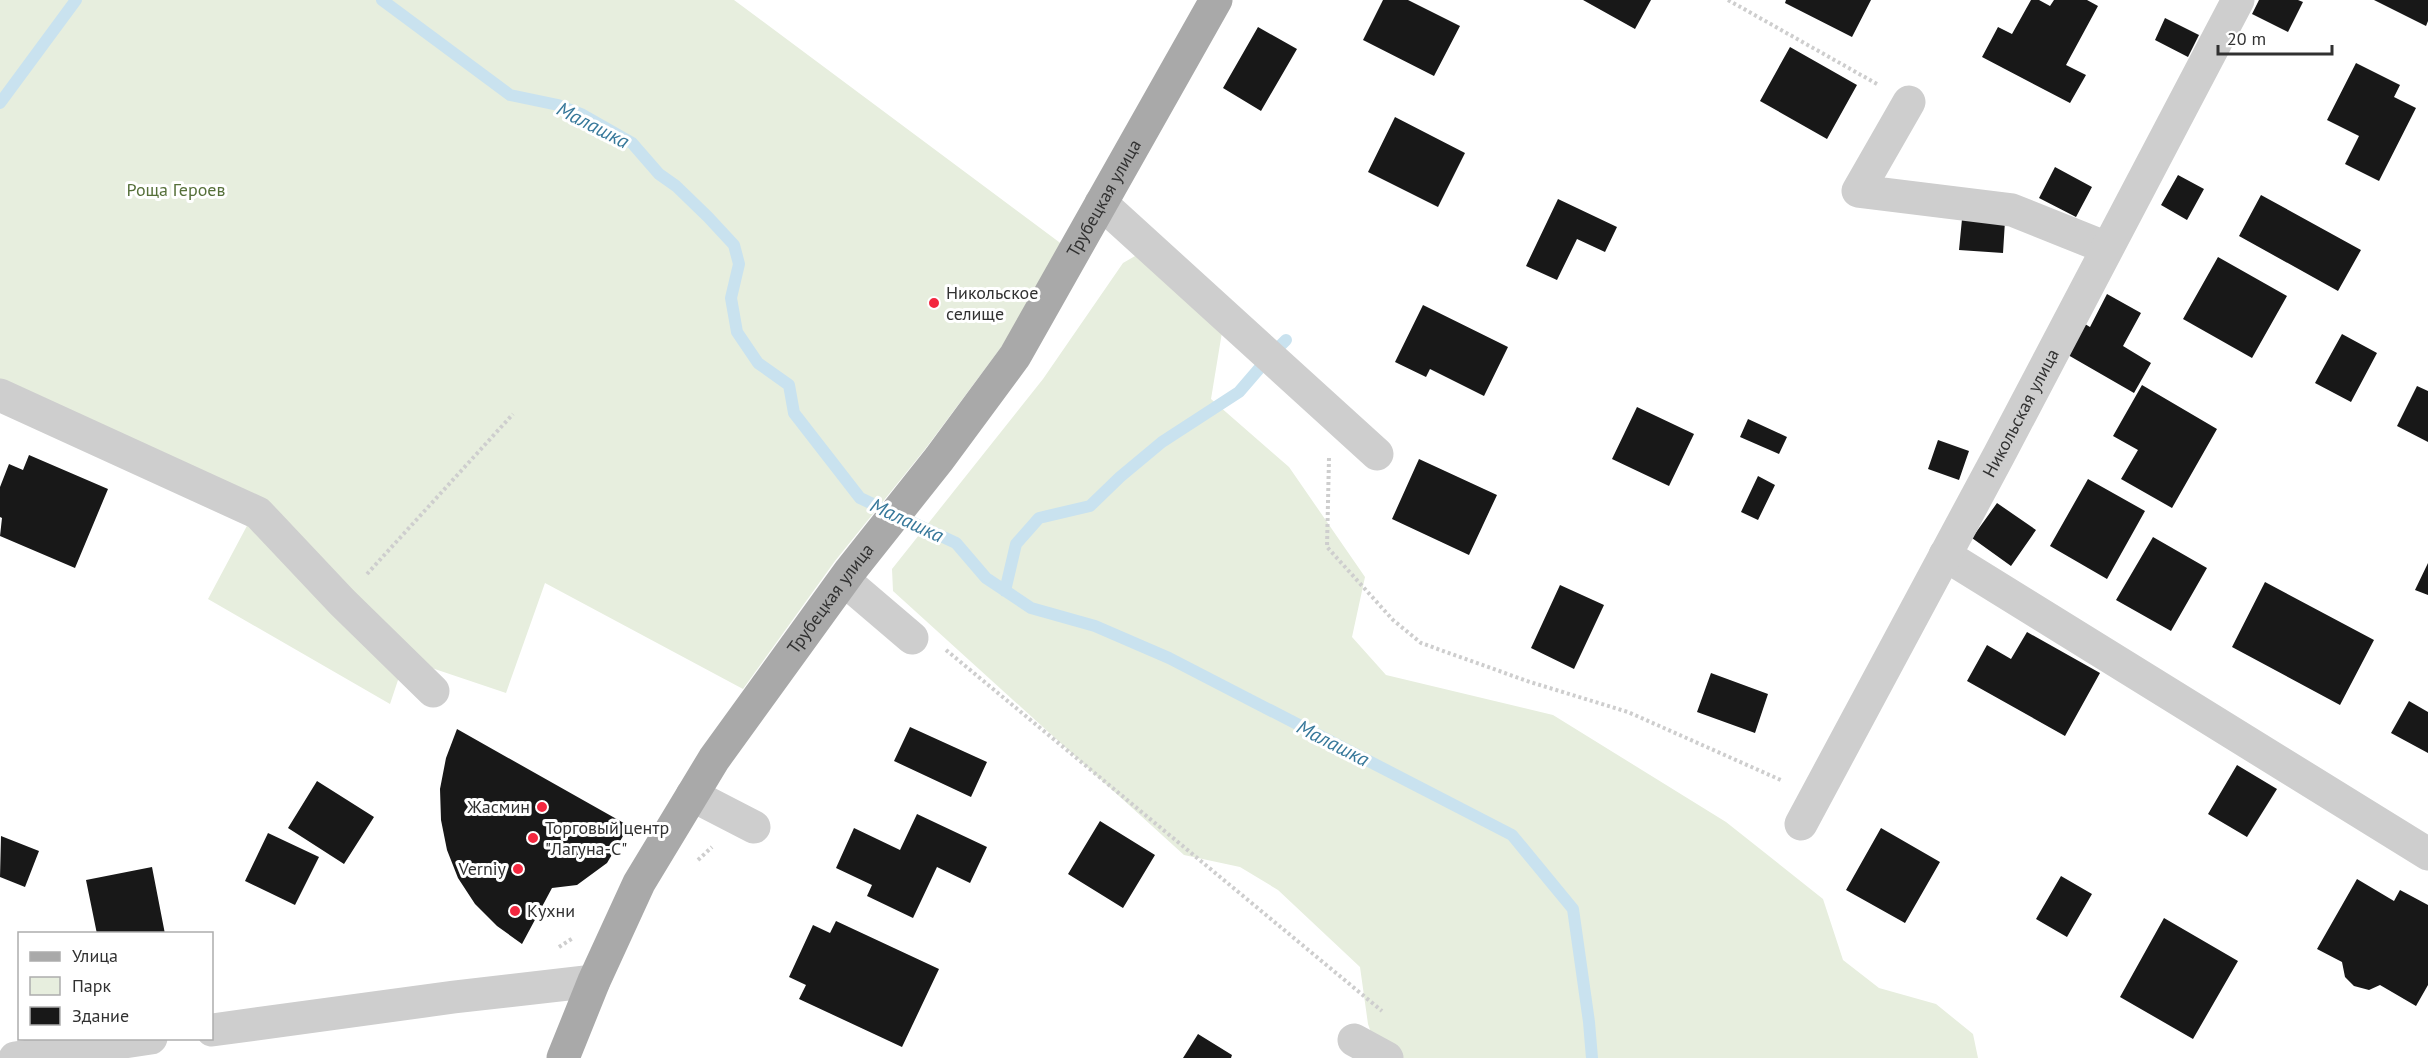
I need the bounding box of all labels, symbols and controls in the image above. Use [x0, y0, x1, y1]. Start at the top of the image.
scale bar [2218, 18, 2332, 56]
text: 20 m [2227, 27, 2266, 50]
water label: Малашка [552, 96, 634, 154]
street label: Трубецкая улица [1061, 135, 1146, 261]
park label: Роща Героев [127, 178, 226, 201]
place label: Никольское селище [946, 281, 1038, 325]
marker: Никольское селище [927, 296, 941, 310]
street label: Никольская улица [1977, 345, 2064, 481]
water label: Малашка [866, 492, 948, 548]
street label: Трубецкая улица [782, 539, 878, 658]
water label: Малашка [1292, 714, 1374, 772]
place label: Жасмин [466, 795, 530, 818]
marker: Жасмин [535, 800, 549, 814]
place label: Торговый центр "Лагуна-С" [545, 816, 669, 860]
marker: Торговый центр "Лагуна-С" [526, 831, 540, 845]
place label: Verniy [457, 857, 507, 880]
marker: Verniy [511, 862, 525, 876]
place label: Кухни [527, 899, 575, 922]
marker: Кухни [508, 904, 522, 918]
legend [18, 932, 213, 1040]
text: Улица [72, 944, 118, 967]
text: Парк [72, 974, 112, 997]
text: Здание [72, 1004, 129, 1027]

